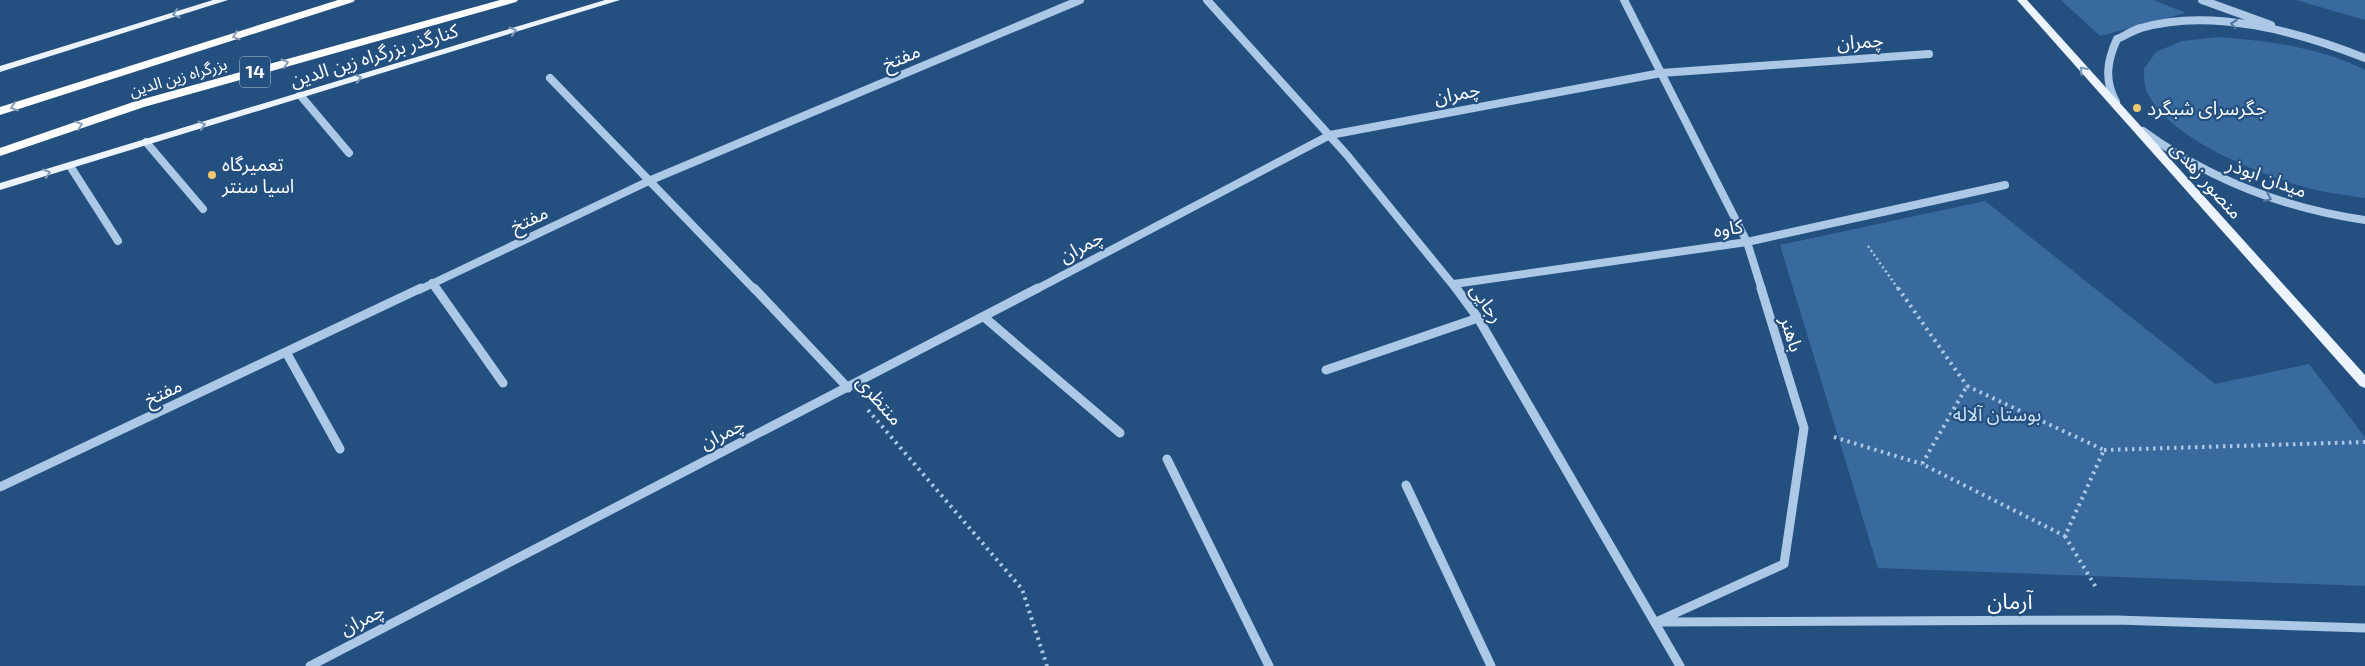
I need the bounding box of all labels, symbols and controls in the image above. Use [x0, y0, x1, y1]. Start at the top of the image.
one-way arrow [172, 9, 181, 19]
street label: کنارگذر بزرگراه زین الدین [287, 18, 462, 92]
one-way arrow [2229, 19, 2237, 30]
one-way arrow [508, 27, 517, 37]
street label: چمران [1836, 27, 1884, 56]
one-way arrow [232, 30, 240, 40]
street label: مفتخ [878, 38, 925, 78]
street label: بزرگراه زین الدین [127, 54, 229, 100]
road number: 14 [240, 56, 270, 88]
one-way arrow [281, 59, 289, 69]
one-way arrow [2080, 66, 2089, 75]
one-way arrow [353, 74, 361, 84]
street label: چمران [1432, 77, 1482, 110]
place label: جگرسرای شبگرد [2147, 96, 2267, 120]
one-way arrow [10, 101, 19, 111]
marker: جگرسرای شبگرد [2131, 102, 2143, 114]
one-way arrow [75, 121, 83, 131]
one-way arrow [197, 121, 206, 131]
street label: منصور زهدی [2166, 136, 2248, 224]
street label: میدان ابوذر [2223, 151, 2310, 203]
place label: تعمیرگاه اسیا سنتر [221, 152, 294, 198]
one-way arrow [42, 168, 50, 178]
marker: تعمیرگاه اسیا سنتر [206, 169, 218, 181]
one-way arrow [2263, 192, 2272, 202]
street label: مفتخ [506, 200, 553, 241]
street label: کاوه [1712, 214, 1746, 242]
street label: چمران [1055, 224, 1108, 269]
street label: رجایی [1465, 279, 1509, 327]
street label: باهنر [1775, 313, 1809, 355]
street label: منتظری [852, 370, 908, 430]
street label: مفتخ [140, 373, 187, 414]
park label: بوستان آلاله [1953, 402, 2041, 426]
street label: چمران [696, 412, 749, 455]
street label: آرمان [1987, 587, 2034, 615]
street label: چمران [336, 598, 389, 641]

